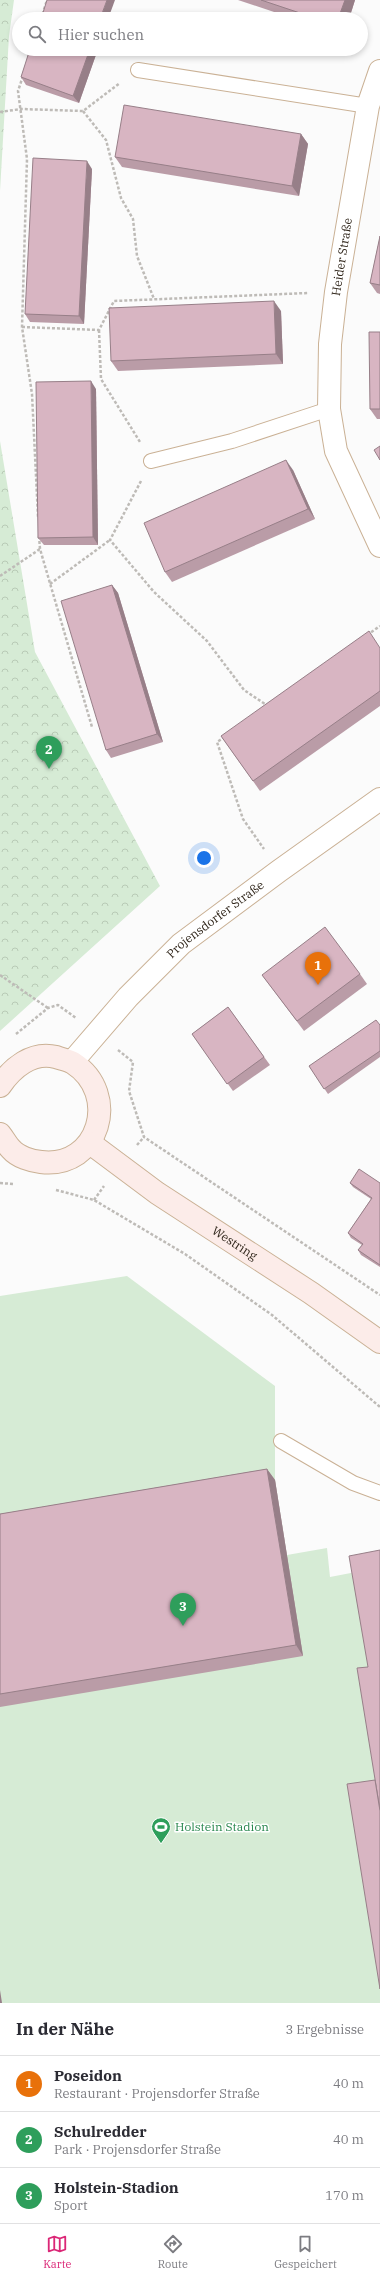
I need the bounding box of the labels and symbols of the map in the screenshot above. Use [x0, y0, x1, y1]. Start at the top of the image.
street label: Heider Straße [328, 217, 355, 297]
pin: 2 [36, 736, 62, 769]
your location [194, 848, 214, 868]
street label: Projensdorfer Straße [163, 877, 267, 961]
pin: 1 [305, 952, 331, 985]
street label: Westring [209, 1223, 261, 1263]
pin: 3 [170, 1593, 196, 1626]
sports icon: Holstein Stadion [150, 1816, 172, 1844]
place label: Holstein Stadion [175, 1819, 269, 1834]

